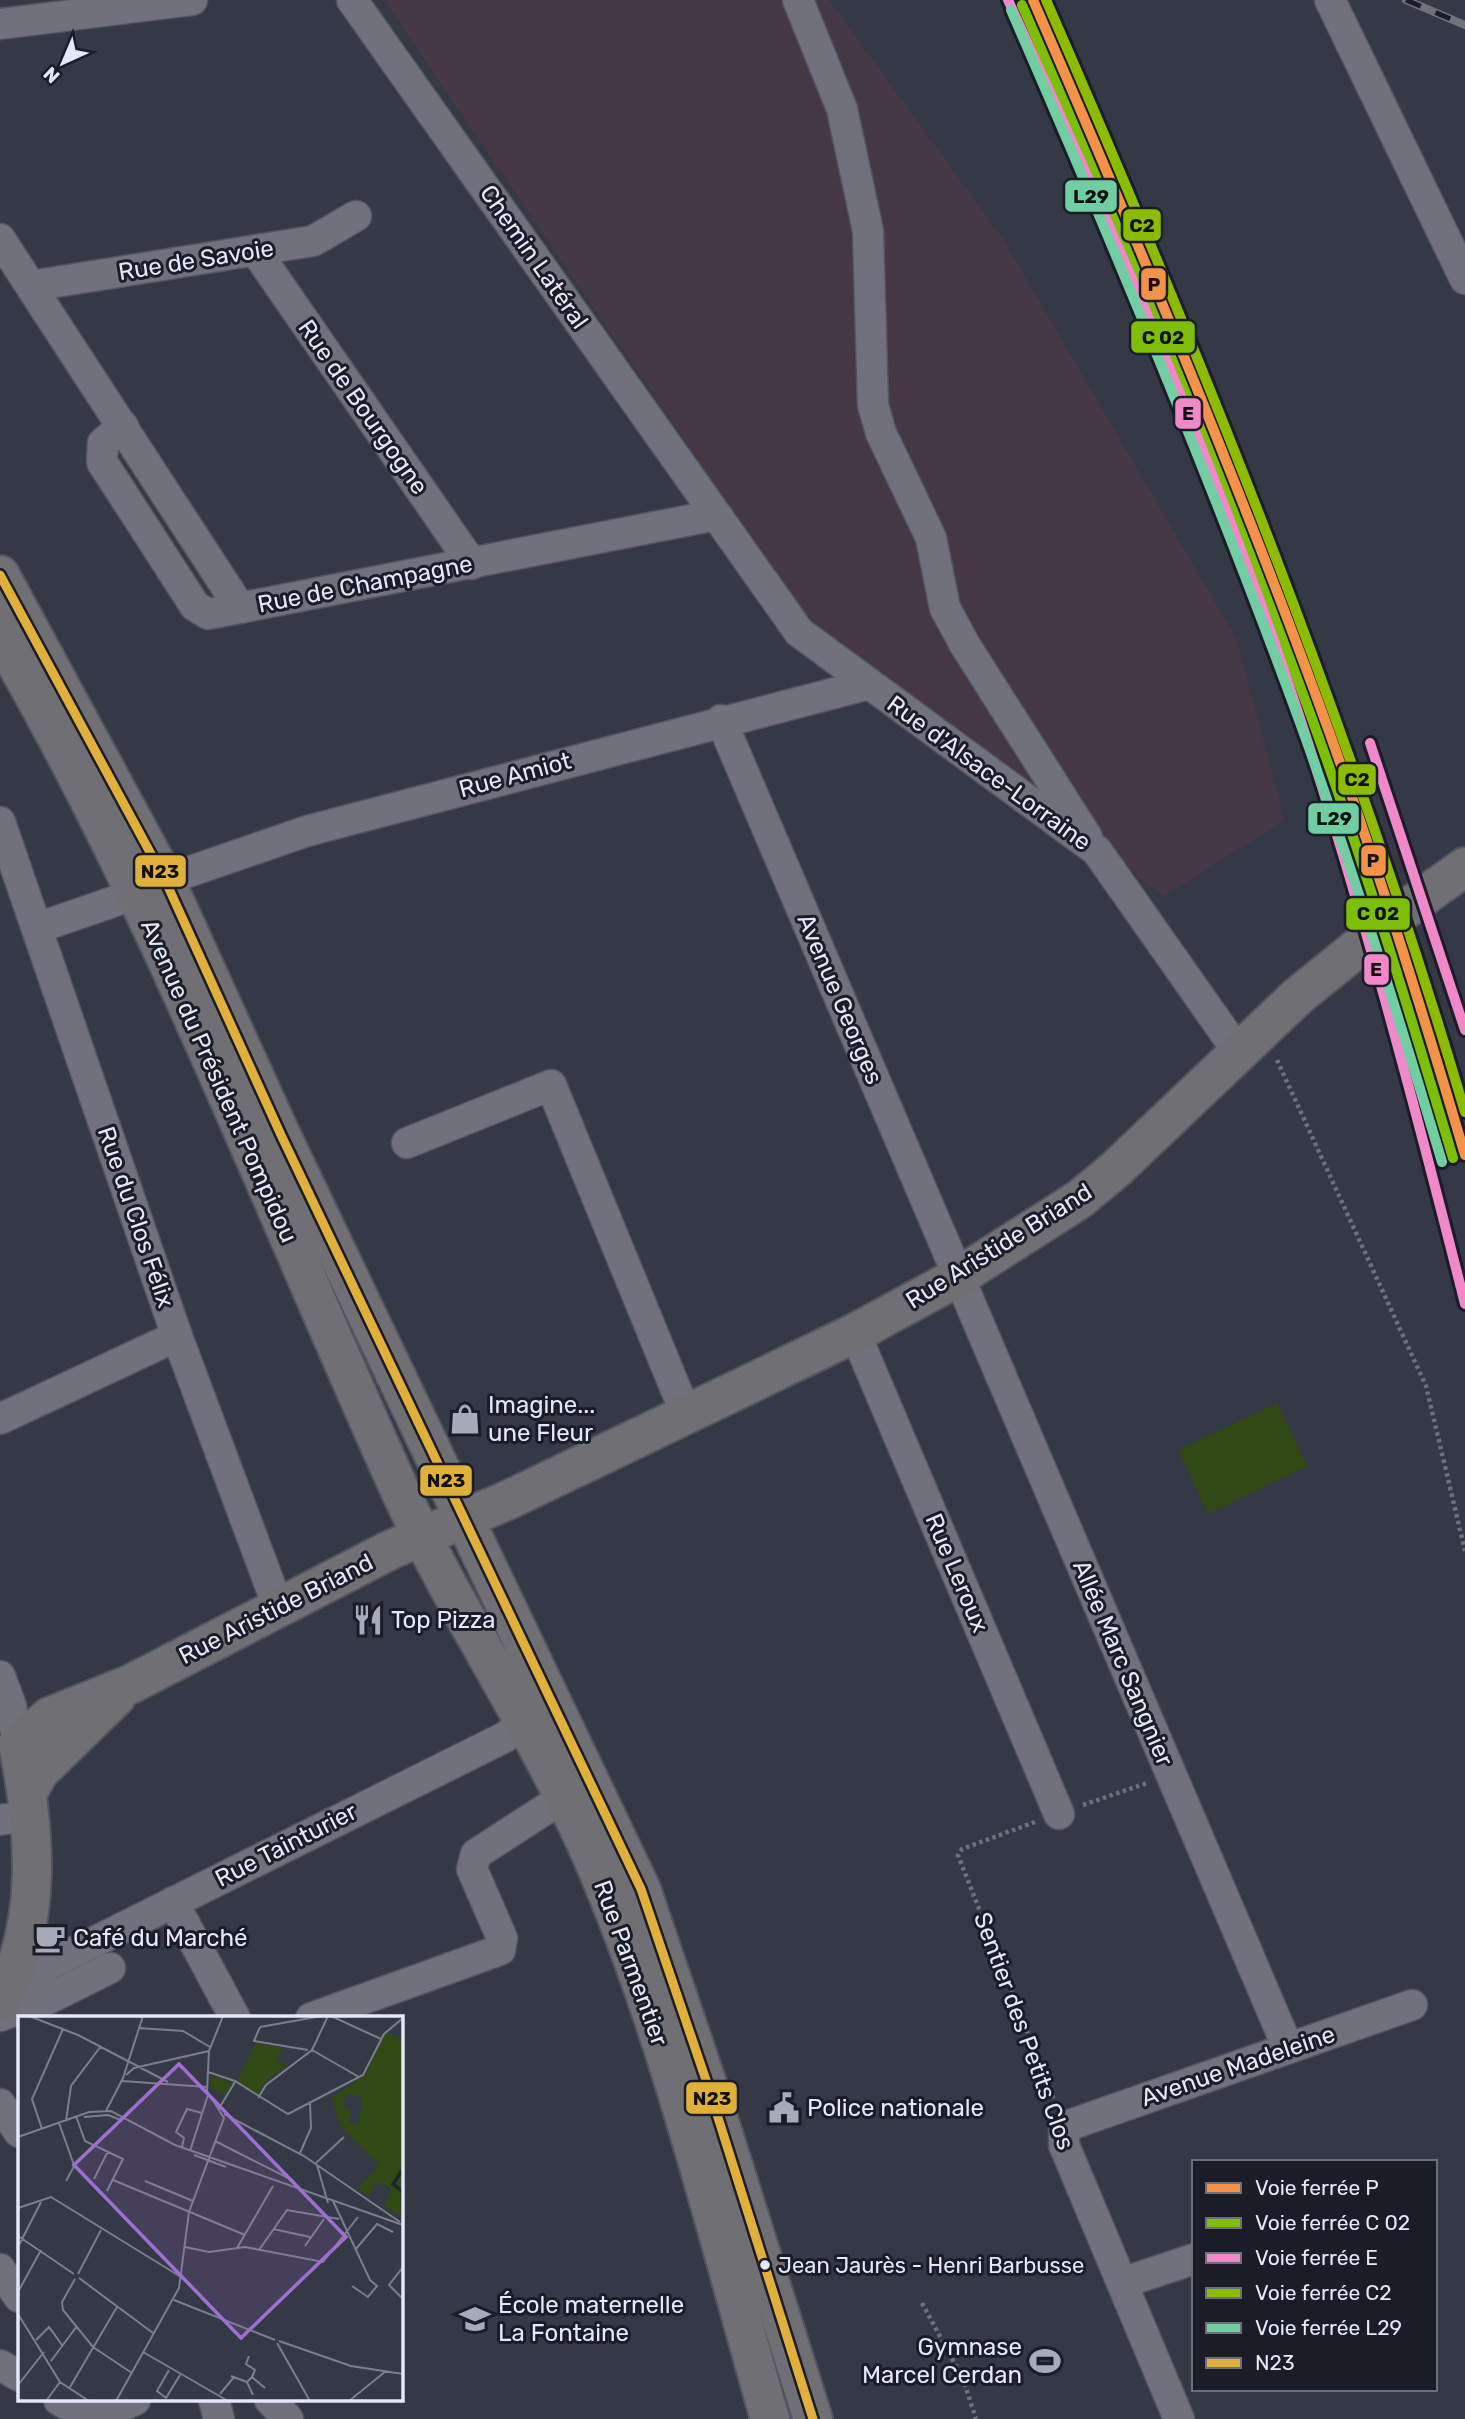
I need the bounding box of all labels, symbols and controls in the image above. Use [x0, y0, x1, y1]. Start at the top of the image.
north arrow [28, 28, 98, 98]
text: N [39, 62, 64, 88]
line badge: L29 [1064, 179, 1118, 213]
street label: Chemin Latéral [474, 180, 594, 334]
text: L29 [1073, 185, 1109, 208]
line badge: C2 [1122, 208, 1162, 242]
text: C2 [1129, 214, 1155, 237]
street label: Rue de Savoie [116, 234, 276, 286]
line badge: P [1140, 267, 1167, 301]
text: P [1148, 273, 1161, 296]
street label: Rue de Bourgogne [292, 314, 434, 500]
line badge: C 02 [1130, 320, 1196, 354]
text: C 02 [1142, 326, 1184, 349]
line badge: E [1174, 397, 1202, 430]
text: E [1182, 402, 1194, 425]
street label: Rue de Champagne [255, 549, 475, 619]
street label: Rue d'Alsace-Lorraine [882, 690, 1096, 856]
street label: Rue Amiot [456, 747, 574, 803]
line badge: C2 [1337, 763, 1377, 796]
text: C2 [1344, 768, 1370, 791]
line badge: L29 [1307, 802, 1360, 835]
text: L29 [1316, 807, 1352, 830]
line badge: P [1360, 844, 1387, 877]
text: P [1367, 849, 1380, 872]
line badge: N23 [134, 854, 187, 888]
text: N23 [141, 860, 179, 883]
line badge: C 02 [1345, 897, 1411, 931]
text: C 02 [1357, 902, 1399, 925]
street label: Avenue Georges [791, 910, 889, 1088]
street label: Avenue du Président Pompidou [135, 915, 303, 1247]
line badge: E [1363, 953, 1390, 986]
text: E [1370, 958, 1382, 981]
street label: Rue du Clos Félix [92, 1123, 180, 1311]
street label: Rue Aristide Briand [901, 1177, 1097, 1315]
place label: Imagine... une Fleur [488, 1391, 595, 1447]
shop icon: Imagine... une Fleur [448, 1402, 482, 1436]
line badge: N23 [419, 1464, 473, 1497]
text: N23 [427, 1469, 465, 1492]
street label: Rue Leroux [919, 1509, 995, 1637]
street label: Rue Aristide Briand [174, 1548, 378, 1670]
street label: Allée Marc Sangnier [1067, 1556, 1179, 1770]
restaurant icon: Top Pizza [351, 1603, 385, 1637]
place label: Top Pizza [391, 1606, 495, 1634]
street label: Rue Tainturier [210, 1797, 362, 1893]
street label: Rue Parmentier [588, 1876, 674, 2050]
street label: Sentier des Petits Clos [968, 1908, 1080, 2154]
cafe icon: Café du Marché [33, 1921, 67, 1955]
place label: Café du Marché [73, 1924, 248, 1952]
inset map [18, 2016, 402, 2402]
street label: Avenue Madeleine [1137, 2020, 1339, 2112]
line badge: N23 [685, 2081, 738, 2115]
text: N23 [693, 2087, 731, 2110]
public building icon: Police nationale [767, 2091, 801, 2125]
place label: Police nationale [807, 2094, 984, 2122]
legend [1192, 2160, 1437, 2391]
text: Voie ferrée P [1255, 2175, 1379, 2200]
text: Voie ferrée C 02 [1255, 2210, 1410, 2235]
text: Voie ferrée E [1255, 2245, 1378, 2270]
place label: Jean Jaurès - Henri Barbusse [778, 2252, 1084, 2279]
marker: Jean Jaurès - Henri Barbusse [758, 2258, 772, 2272]
text: Voie ferrée C2 [1255, 2280, 1392, 2305]
place label: École maternelle La Fontaine [498, 2291, 684, 2347]
school or university icon: École maternelle La Fontaine [458, 2302, 492, 2336]
text: Voie ferrée L29 [1255, 2315, 1402, 2340]
place label: Gymnase Marcel Cerdan [862, 2333, 1022, 2389]
sports icon: Gymnase Marcel Cerdan [1028, 2344, 1062, 2378]
text: N23 [1255, 2350, 1295, 2375]

